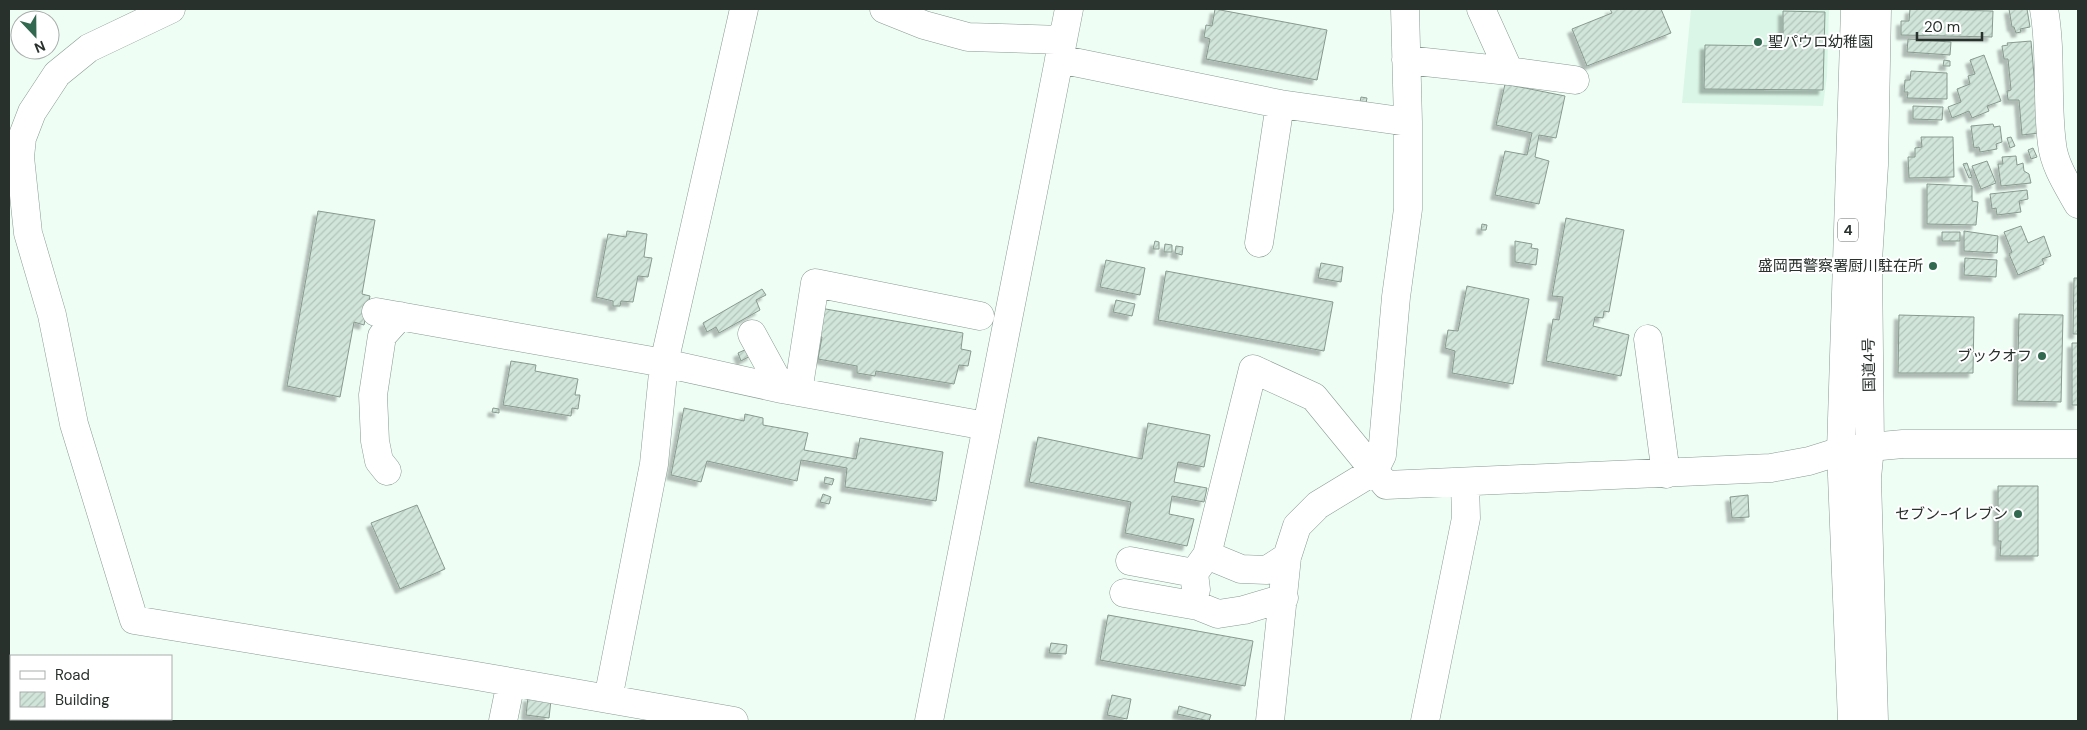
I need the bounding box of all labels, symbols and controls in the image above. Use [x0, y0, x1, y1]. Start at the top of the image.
north arrow [10, 10, 60, 60]
scale bar [1917, 10, 1982, 42]
text: 20 m [1924, 17, 1960, 37]
place label: 聖パウロ幼稚園 [1768, 32, 1873, 52]
marker: 聖パウロ幼稚園 [1752, 36, 1764, 48]
text: N [32, 37, 48, 57]
road number: 4 [1838, 218, 1858, 242]
place label: 盛岡西警察署厨川駐在所 [1758, 256, 1923, 276]
marker: 盛岡西警察署厨川駐在所 [1927, 260, 1939, 272]
street label: 国道4号 [1859, 338, 1879, 392]
place label: ブックオフ [1957, 346, 2032, 366]
marker: ブックオフ [2036, 350, 2048, 362]
place label: セブン-イレブン [1895, 504, 2008, 524]
marker: セブン-イレブン [2012, 508, 2024, 520]
legend [10, 655, 172, 720]
text: Road [55, 665, 90, 685]
text: Building [55, 690, 110, 710]

